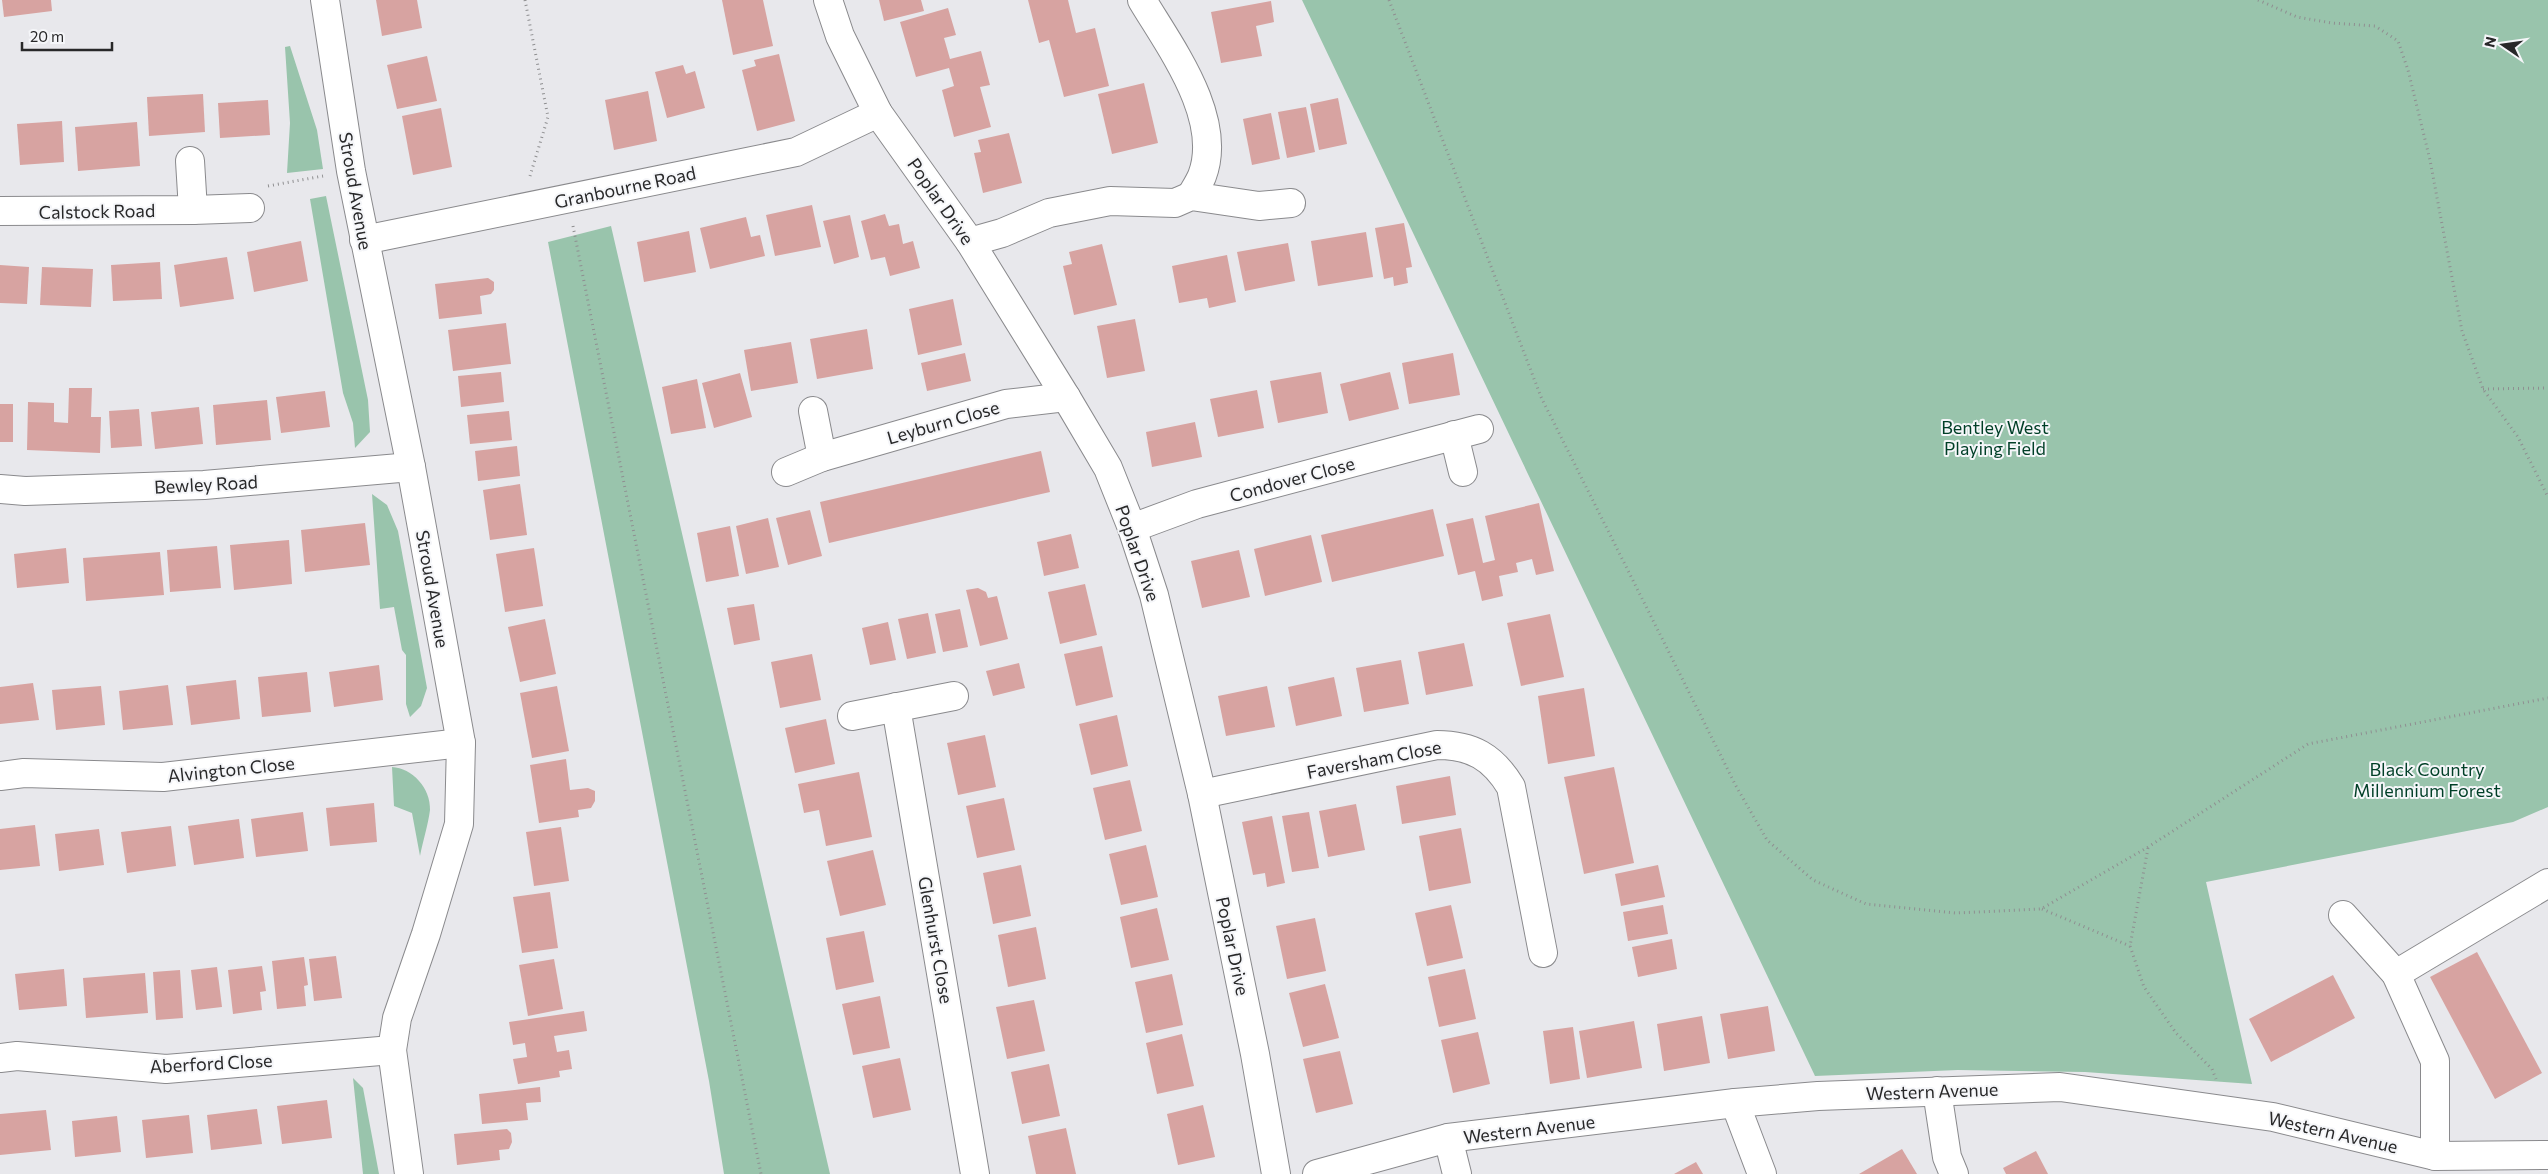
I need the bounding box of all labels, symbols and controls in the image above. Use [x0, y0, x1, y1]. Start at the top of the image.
scale bar [22, 20, 112, 52]
north arrow [2478, 20, 2528, 70]
text: 20 m [30, 27, 64, 45]
text: N [2480, 35, 2499, 49]
street label: Stroud Avenue [335, 130, 377, 252]
street label: Poplar Drive [903, 154, 979, 248]
street label: Granbourne Road [552, 161, 698, 213]
street label: Calstock Road [39, 199, 155, 223]
street label: Leyburn Close [884, 395, 1002, 449]
park label: Bentley West Playing Field [1941, 416, 2049, 459]
street label: Condover Close [1227, 452, 1357, 506]
street label: Bewley Road [154, 470, 258, 498]
street label: Poplar Drive [1111, 502, 1165, 604]
street label: Stroud Avenue [412, 528, 454, 650]
street label: Faversham Close [1305, 735, 1443, 783]
street label: Alvington Close [166, 751, 296, 787]
park label: Black Country Millennium Forest [2353, 758, 2501, 801]
street label: Glenhurst Close [914, 875, 958, 1005]
street label: Poplar Drive [1212, 895, 1254, 997]
street label: Aberford Close [149, 1049, 273, 1077]
street label: Western Avenue [1865, 1078, 1999, 1104]
street label: Western Avenue [2266, 1106, 2400, 1158]
street label: Western Avenue [1462, 1110, 1596, 1148]

